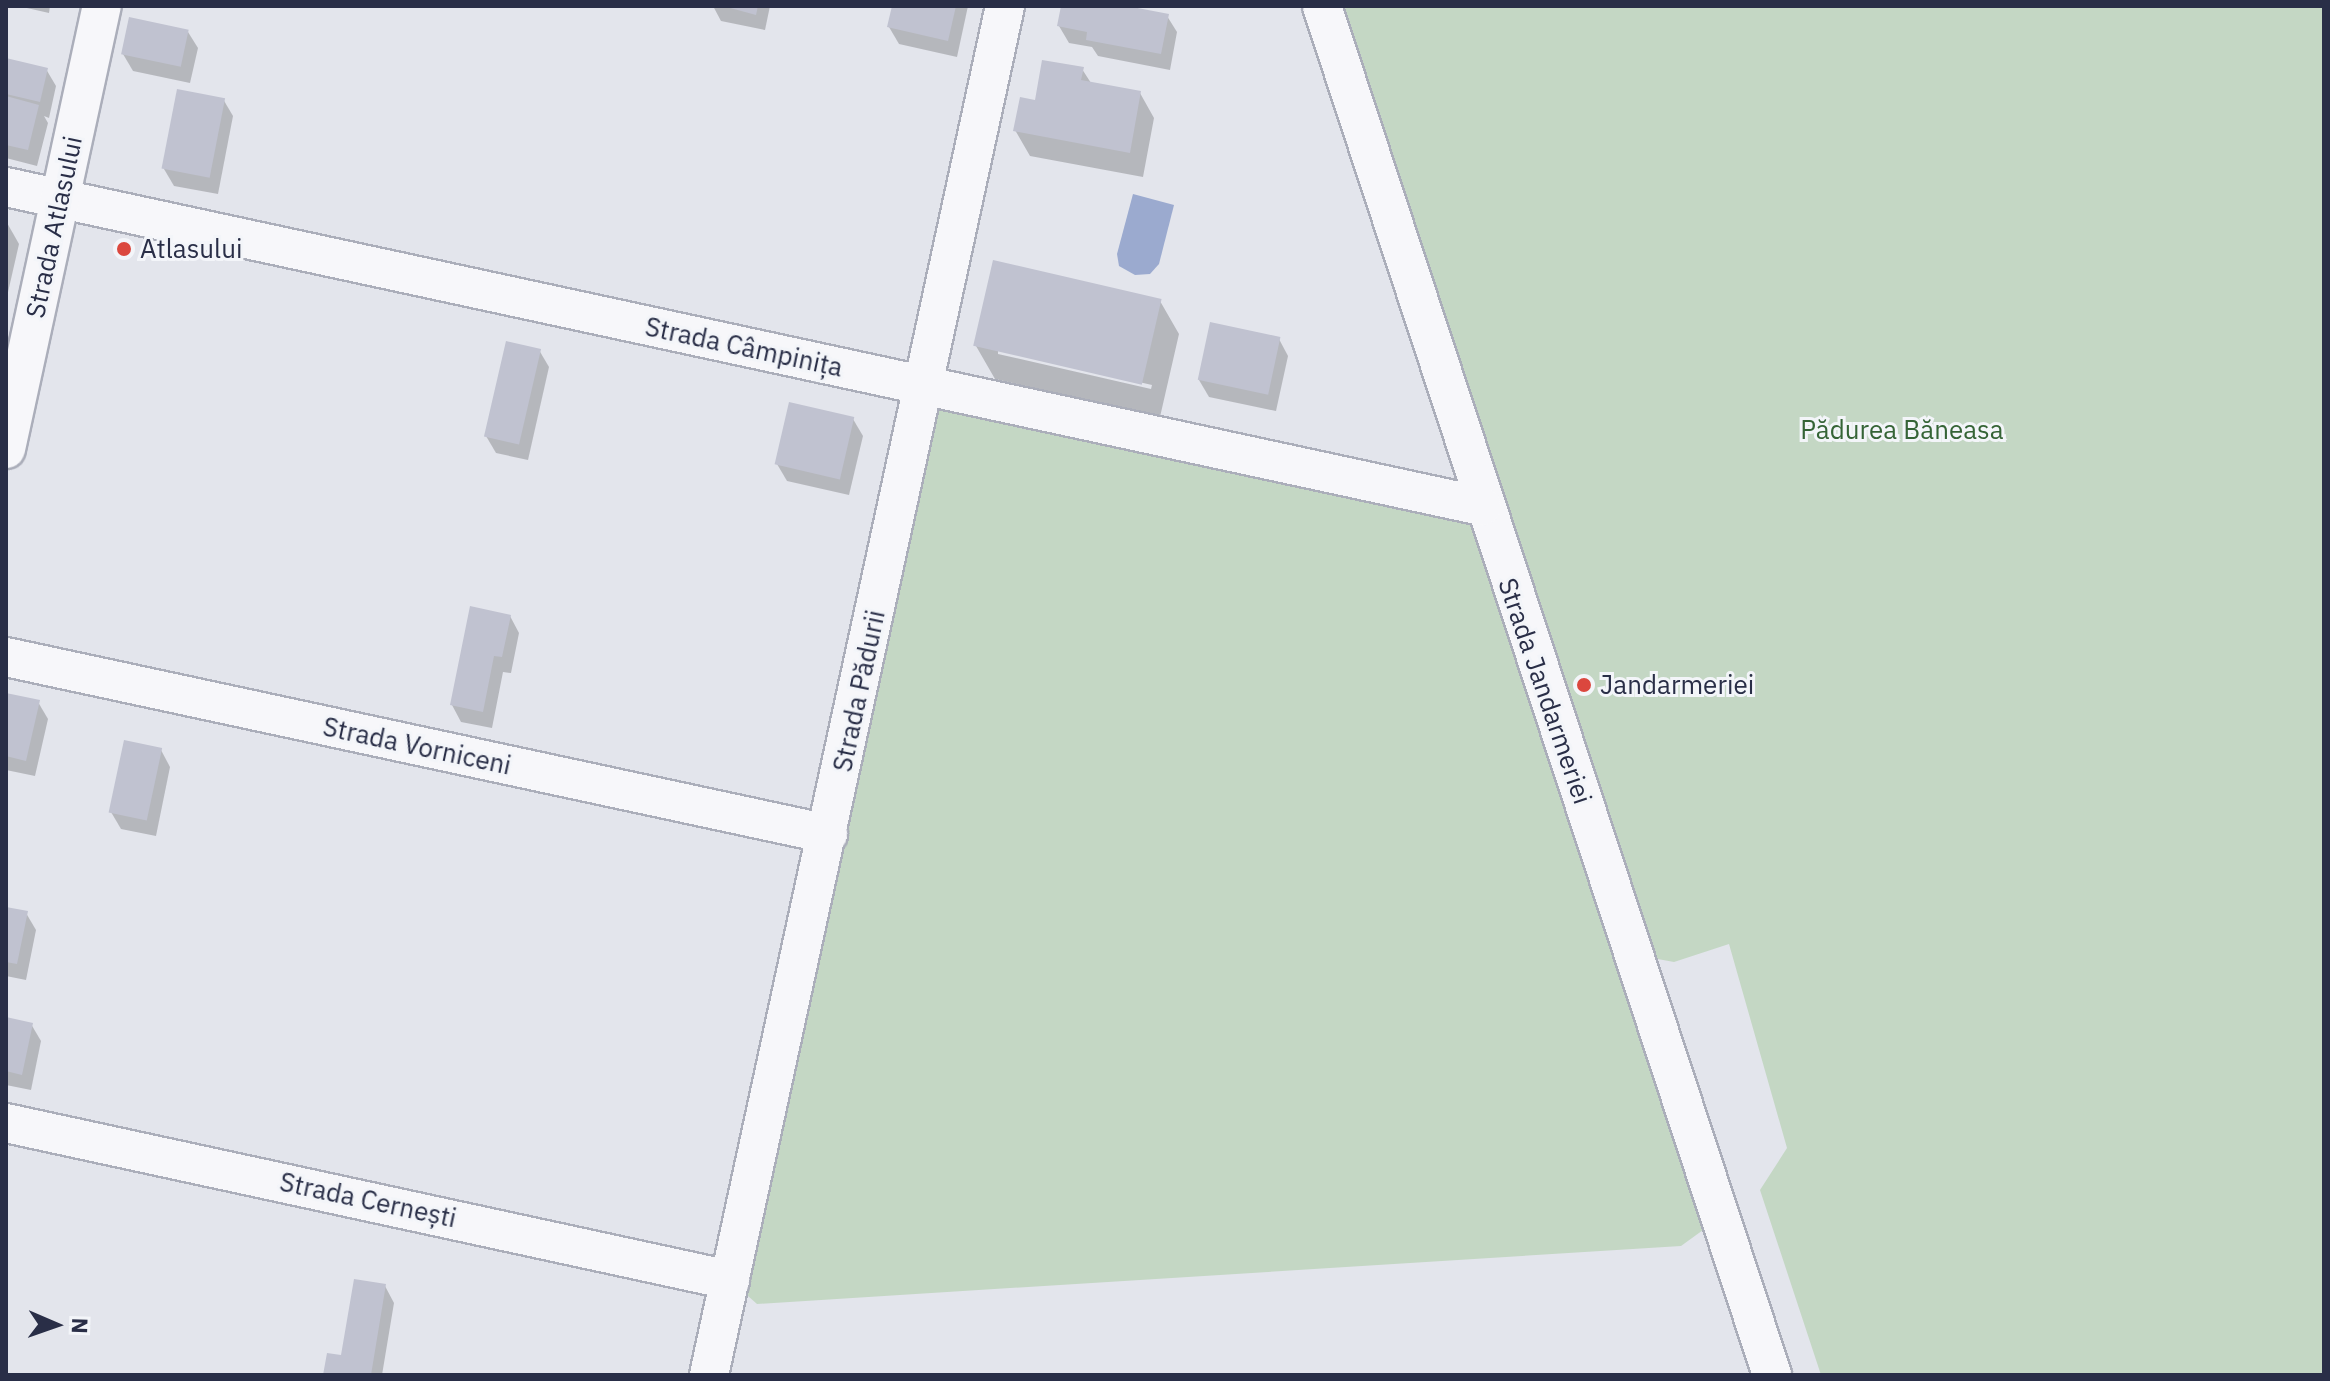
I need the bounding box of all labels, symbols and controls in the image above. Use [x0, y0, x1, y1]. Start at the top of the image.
street label: Strada Atlasului [20, 133, 88, 321]
place label: Atlasului [140, 233, 242, 265]
marker: Atlasului [115, 240, 133, 258]
street label: Strada Câmpinița [642, 311, 846, 383]
park label: Pădurea Băneasa [1800, 414, 2004, 446]
street label: Strada Jandarmeriei [1492, 574, 1598, 808]
street label: Strada Pădurii [827, 607, 891, 775]
place label: Jandarmeriei [1600, 669, 1754, 701]
marker: Jandarmeriei [1575, 676, 1593, 694]
street label: Strada Vorniceni [320, 711, 514, 781]
street label: Strada Cernești [277, 1166, 459, 1234]
north arrow [16, 1285, 96, 1365]
text: N [66, 1317, 95, 1334]

